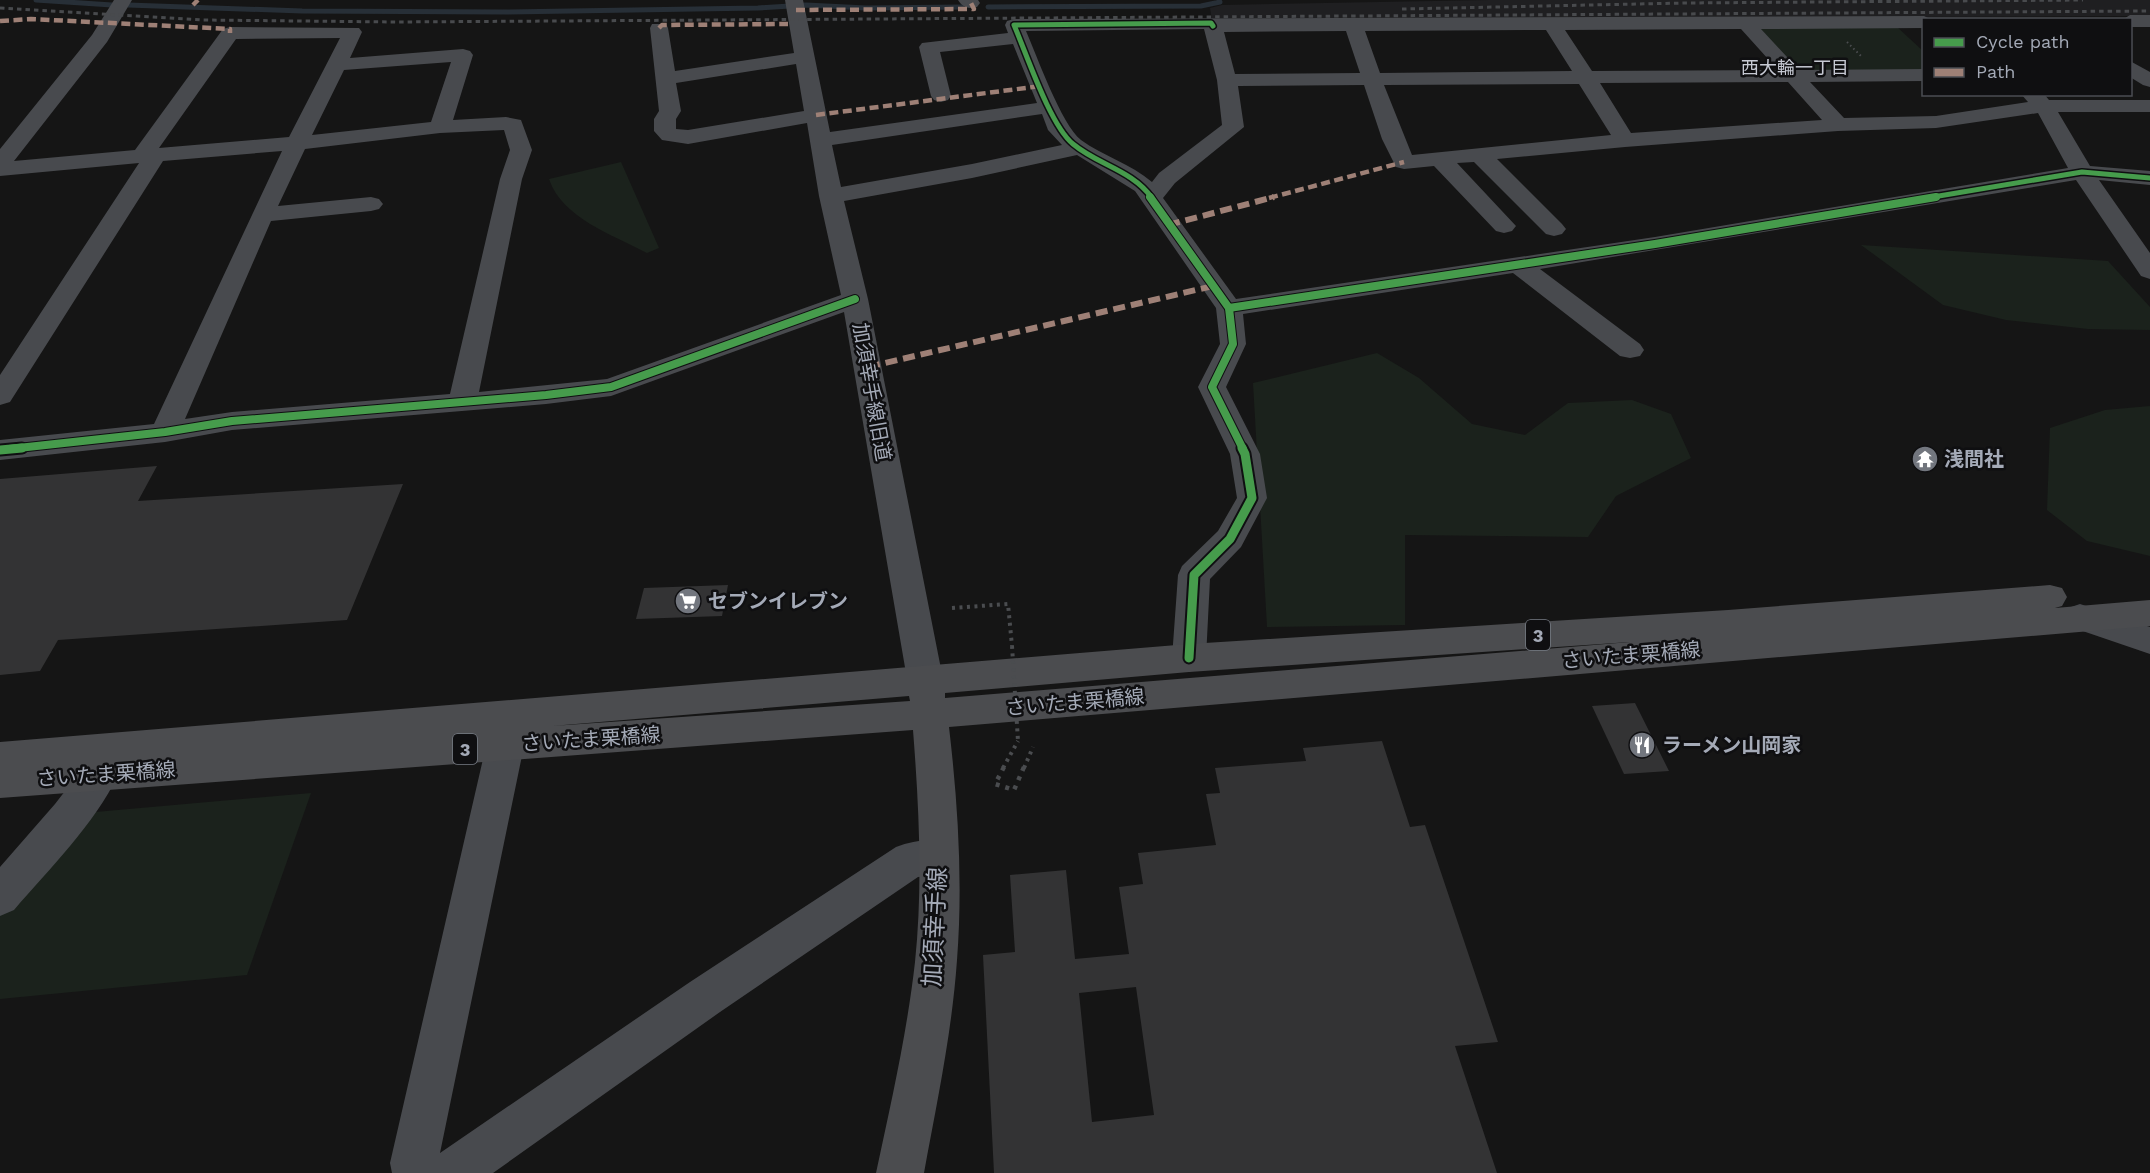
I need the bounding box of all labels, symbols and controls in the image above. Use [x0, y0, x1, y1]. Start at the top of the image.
legend [1922, 18, 2132, 96]
text: Cycle path [1976, 31, 2070, 52]
district label: 西大輪一丁目 [1741, 57, 1849, 78]
text: Path [1976, 61, 2016, 82]
street label: 加須幸手線旧道 [848, 321, 896, 463]
temple icon: 浅間社 [1910, 444, 1940, 474]
place label: 浅間社 [1944, 447, 2004, 471]
supermarket icon: セブンイレブン [673, 586, 703, 616]
place label: セブンイレブン [708, 589, 848, 613]
road number: 3 [1526, 620, 1550, 650]
street label: さいたま栗橋線 [1561, 637, 1701, 673]
street label: さいたま栗橋線 [1005, 684, 1145, 720]
street label: さいたま栗橋線 [521, 722, 661, 756]
restaurant icon: ラーメン山岡家 [1627, 730, 1657, 760]
place label: ラーメン山岡家 [1662, 733, 1801, 757]
road number: 3 [453, 734, 477, 764]
street label: さいたま栗橋線 [36, 757, 176, 791]
street label: 加須幸手線 [918, 866, 952, 988]

